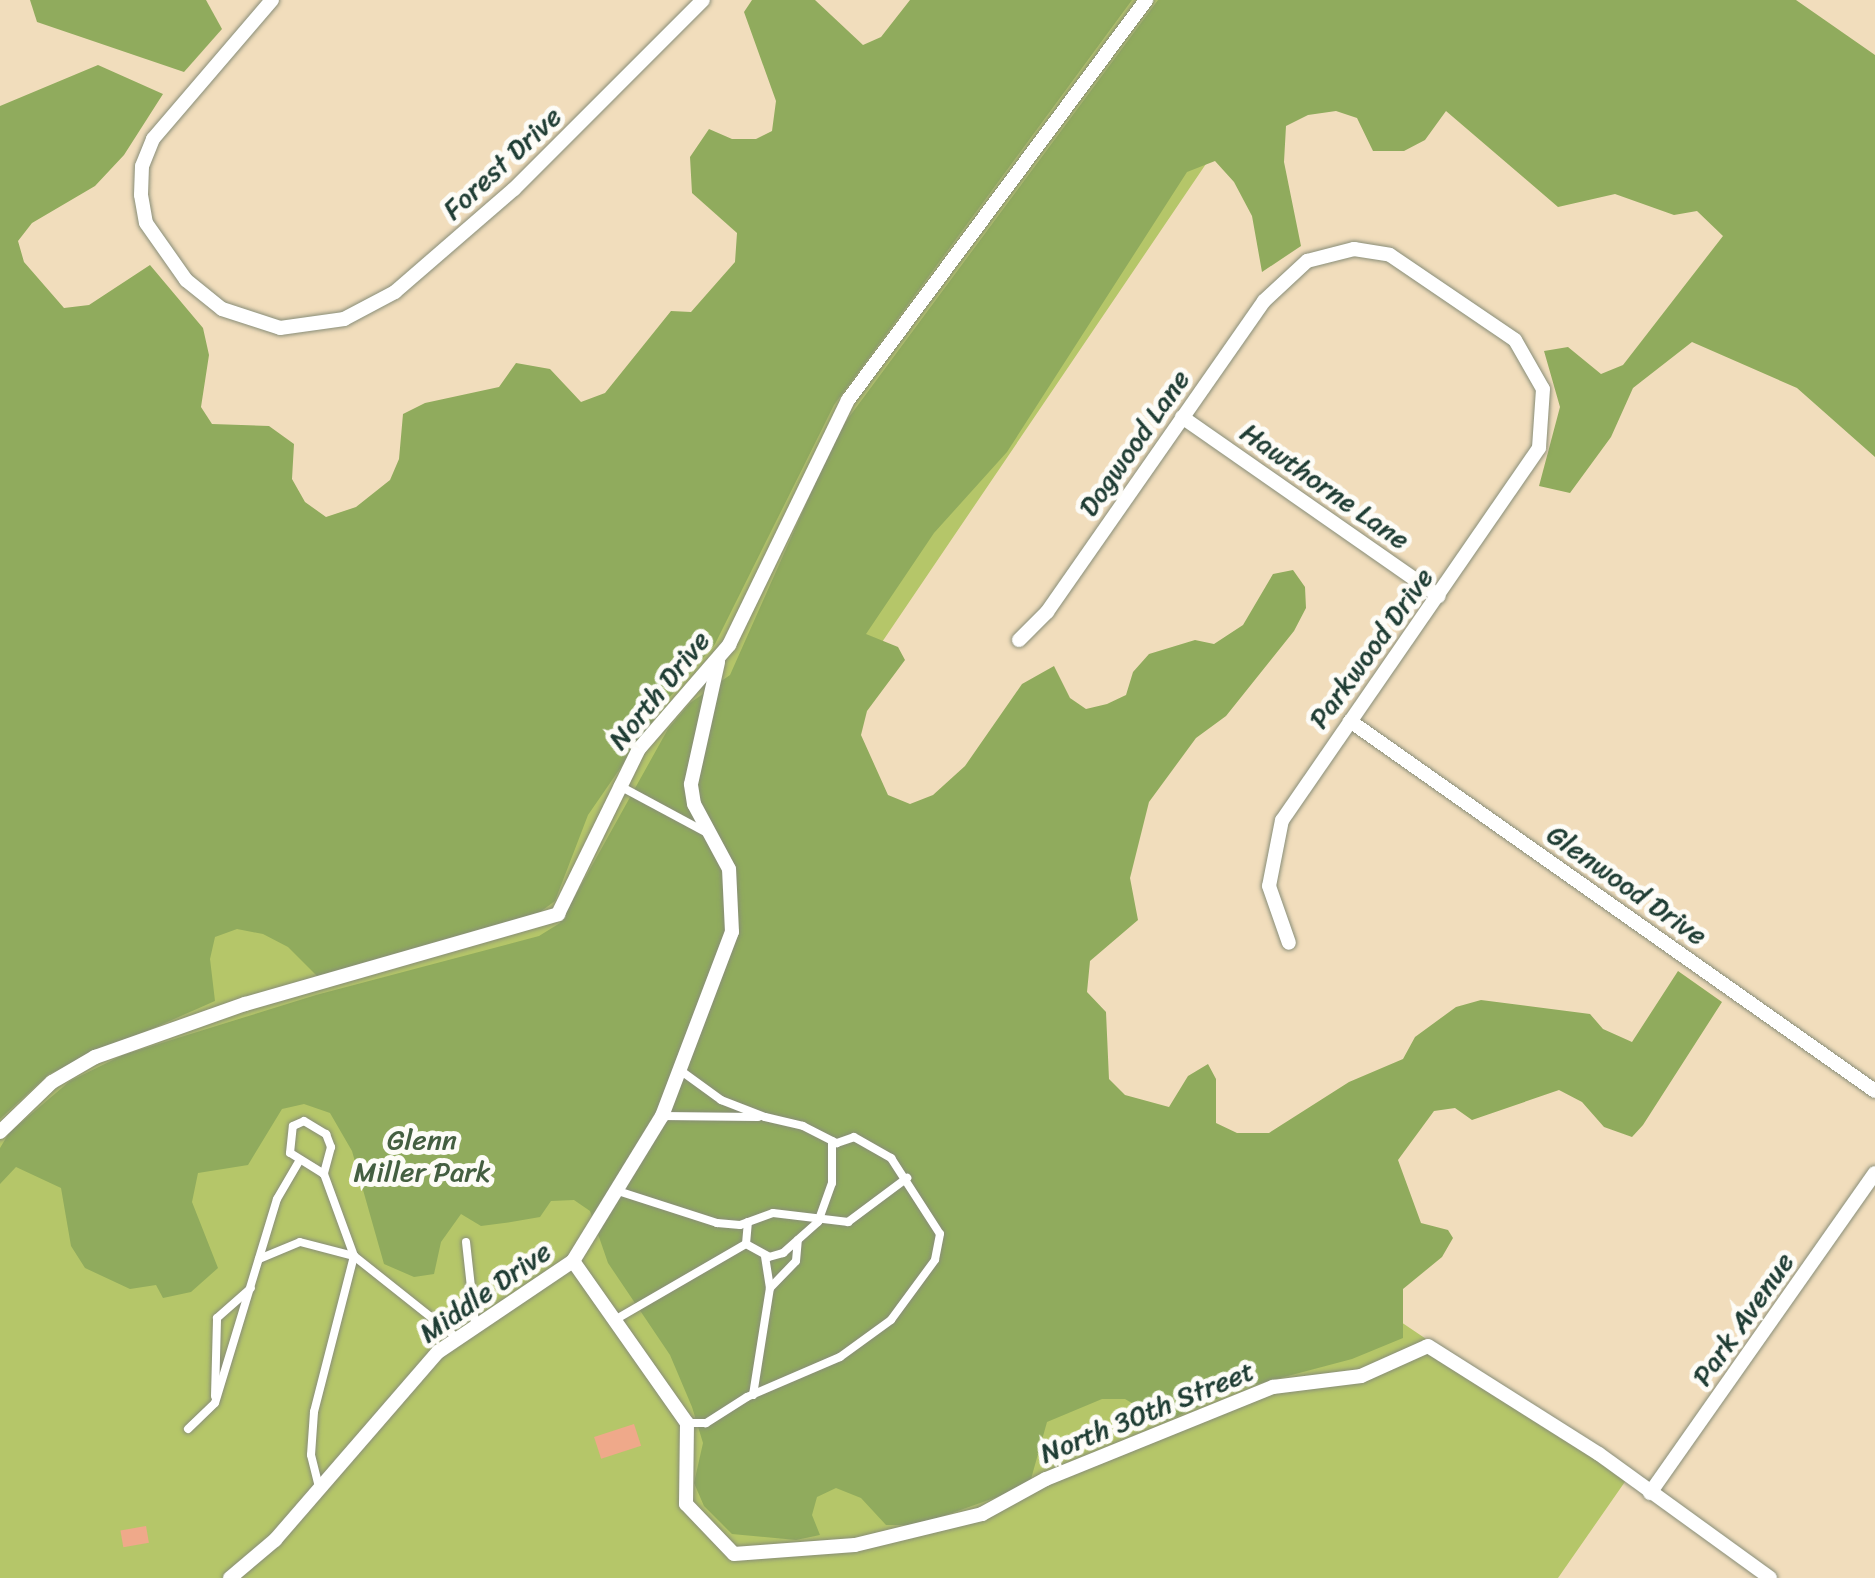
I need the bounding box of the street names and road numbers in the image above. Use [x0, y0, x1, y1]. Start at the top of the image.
street label: Forest Drive [436, 100, 568, 226]
street label: Dogwood Lane [1071, 363, 1197, 523]
street label: Hawthorne Lane [1234, 415, 1416, 557]
street label: Parkwood Drive [1302, 561, 1440, 735]
street label: North Drive [601, 624, 717, 756]
street label: Glenwood Drive [1540, 817, 1714, 953]
street label: Middle Drive [413, 1234, 557, 1350]
street label: Park Avenue [1685, 1246, 1801, 1392]
street label: North 30th Street [1035, 1354, 1259, 1470]

